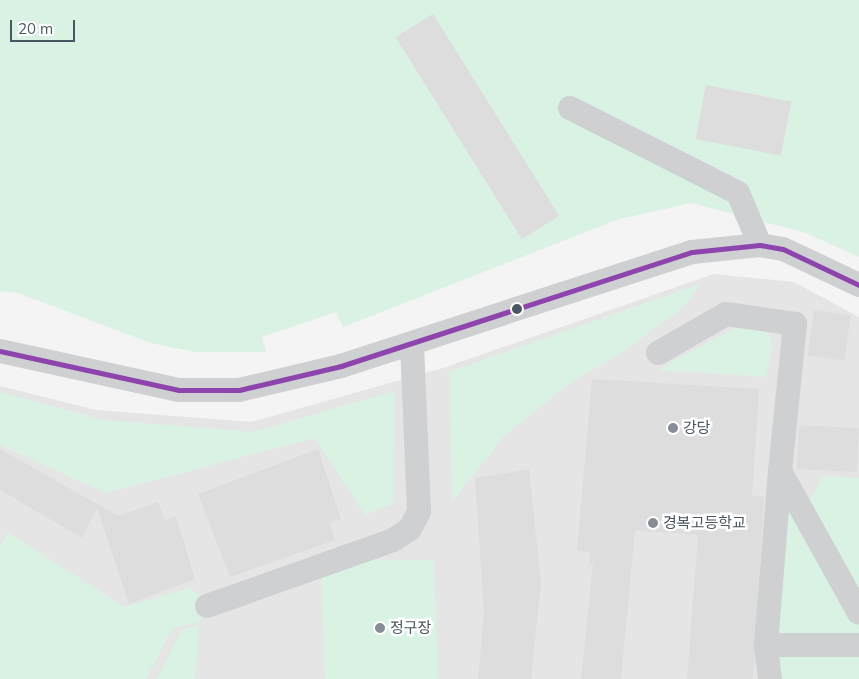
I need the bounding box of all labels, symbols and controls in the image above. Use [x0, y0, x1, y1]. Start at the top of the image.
scale bar [12, 10, 78, 42]
text: 20 m [18, 19, 53, 38]
unlabelled marker [512, 304, 522, 314]
place label: 강당 [683, 419, 711, 437]
marker: 강당 [667, 422, 679, 434]
place label: 경복고등학교 [663, 514, 746, 532]
marker: 경복고등학교 [647, 517, 659, 529]
place label: 정구장 [390, 619, 431, 637]
marker: 정구장 [374, 622, 386, 634]

